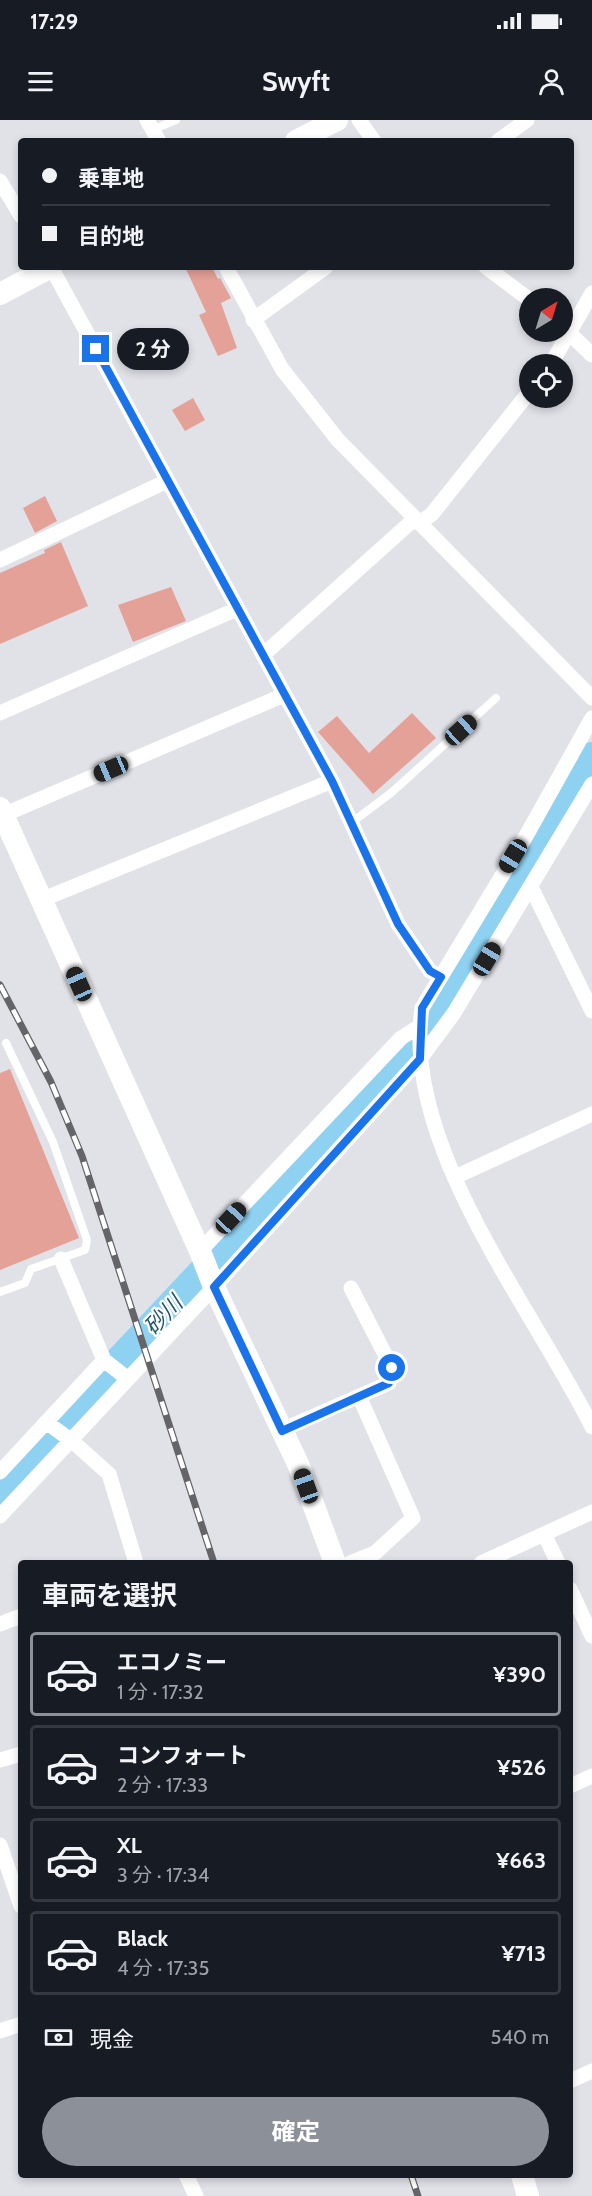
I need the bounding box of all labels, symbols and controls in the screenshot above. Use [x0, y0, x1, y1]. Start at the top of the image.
text: 17:29 [30, 8, 78, 35]
icon: menu [24, 65, 57, 98]
text: Swyft [262, 65, 330, 98]
icon: person [535, 65, 568, 98]
text: 乗車地 [78, 165, 144, 192]
text: 目的地 [78, 223, 144, 250]
north arrow [519, 288, 573, 342]
map controls [519, 288, 573, 408]
callout: 2 分 [117, 328, 189, 370]
route end [82, 335, 109, 362]
text: 2 分 [135, 337, 171, 361]
button: locate [519, 354, 573, 408]
car [442, 711, 480, 749]
car [91, 754, 131, 784]
car [496, 836, 530, 876]
car [470, 939, 504, 979]
car [63, 964, 95, 1004]
car [212, 1199, 250, 1237]
water label: 砂川 [138, 1289, 190, 1341]
route start [378, 1354, 405, 1381]
car [291, 1466, 321, 1506]
text: 車両を選択 [42, 1579, 177, 1612]
icon: car [45, 1647, 99, 1701]
text: エコノミー [117, 1649, 227, 1676]
text: ¥390 [493, 1661, 546, 1688]
text: 1 分 · 17:32 [117, 1680, 204, 1704]
icon: car [45, 1740, 99, 1794]
text: コンフォート [117, 1742, 248, 1769]
text: ¥526 [497, 1754, 546, 1781]
text: 2 分 · 17:33 [117, 1773, 208, 1797]
text: XL [117, 1832, 142, 1859]
icon: car [45, 1833, 99, 1887]
text: ¥663 [496, 1847, 546, 1874]
text: 3 分 · 17:34 [117, 1863, 209, 1887]
text: Black [117, 1925, 168, 1952]
icon: car [45, 1926, 99, 1980]
text: ¥713 [502, 1940, 546, 1967]
text: 4 分 · 17:35 [117, 1956, 209, 1980]
icon: cash [42, 2021, 75, 2054]
text: 540 m [491, 2025, 549, 2049]
text: 現金 [90, 2026, 134, 2053]
button: 確定 [42, 2097, 549, 2166]

